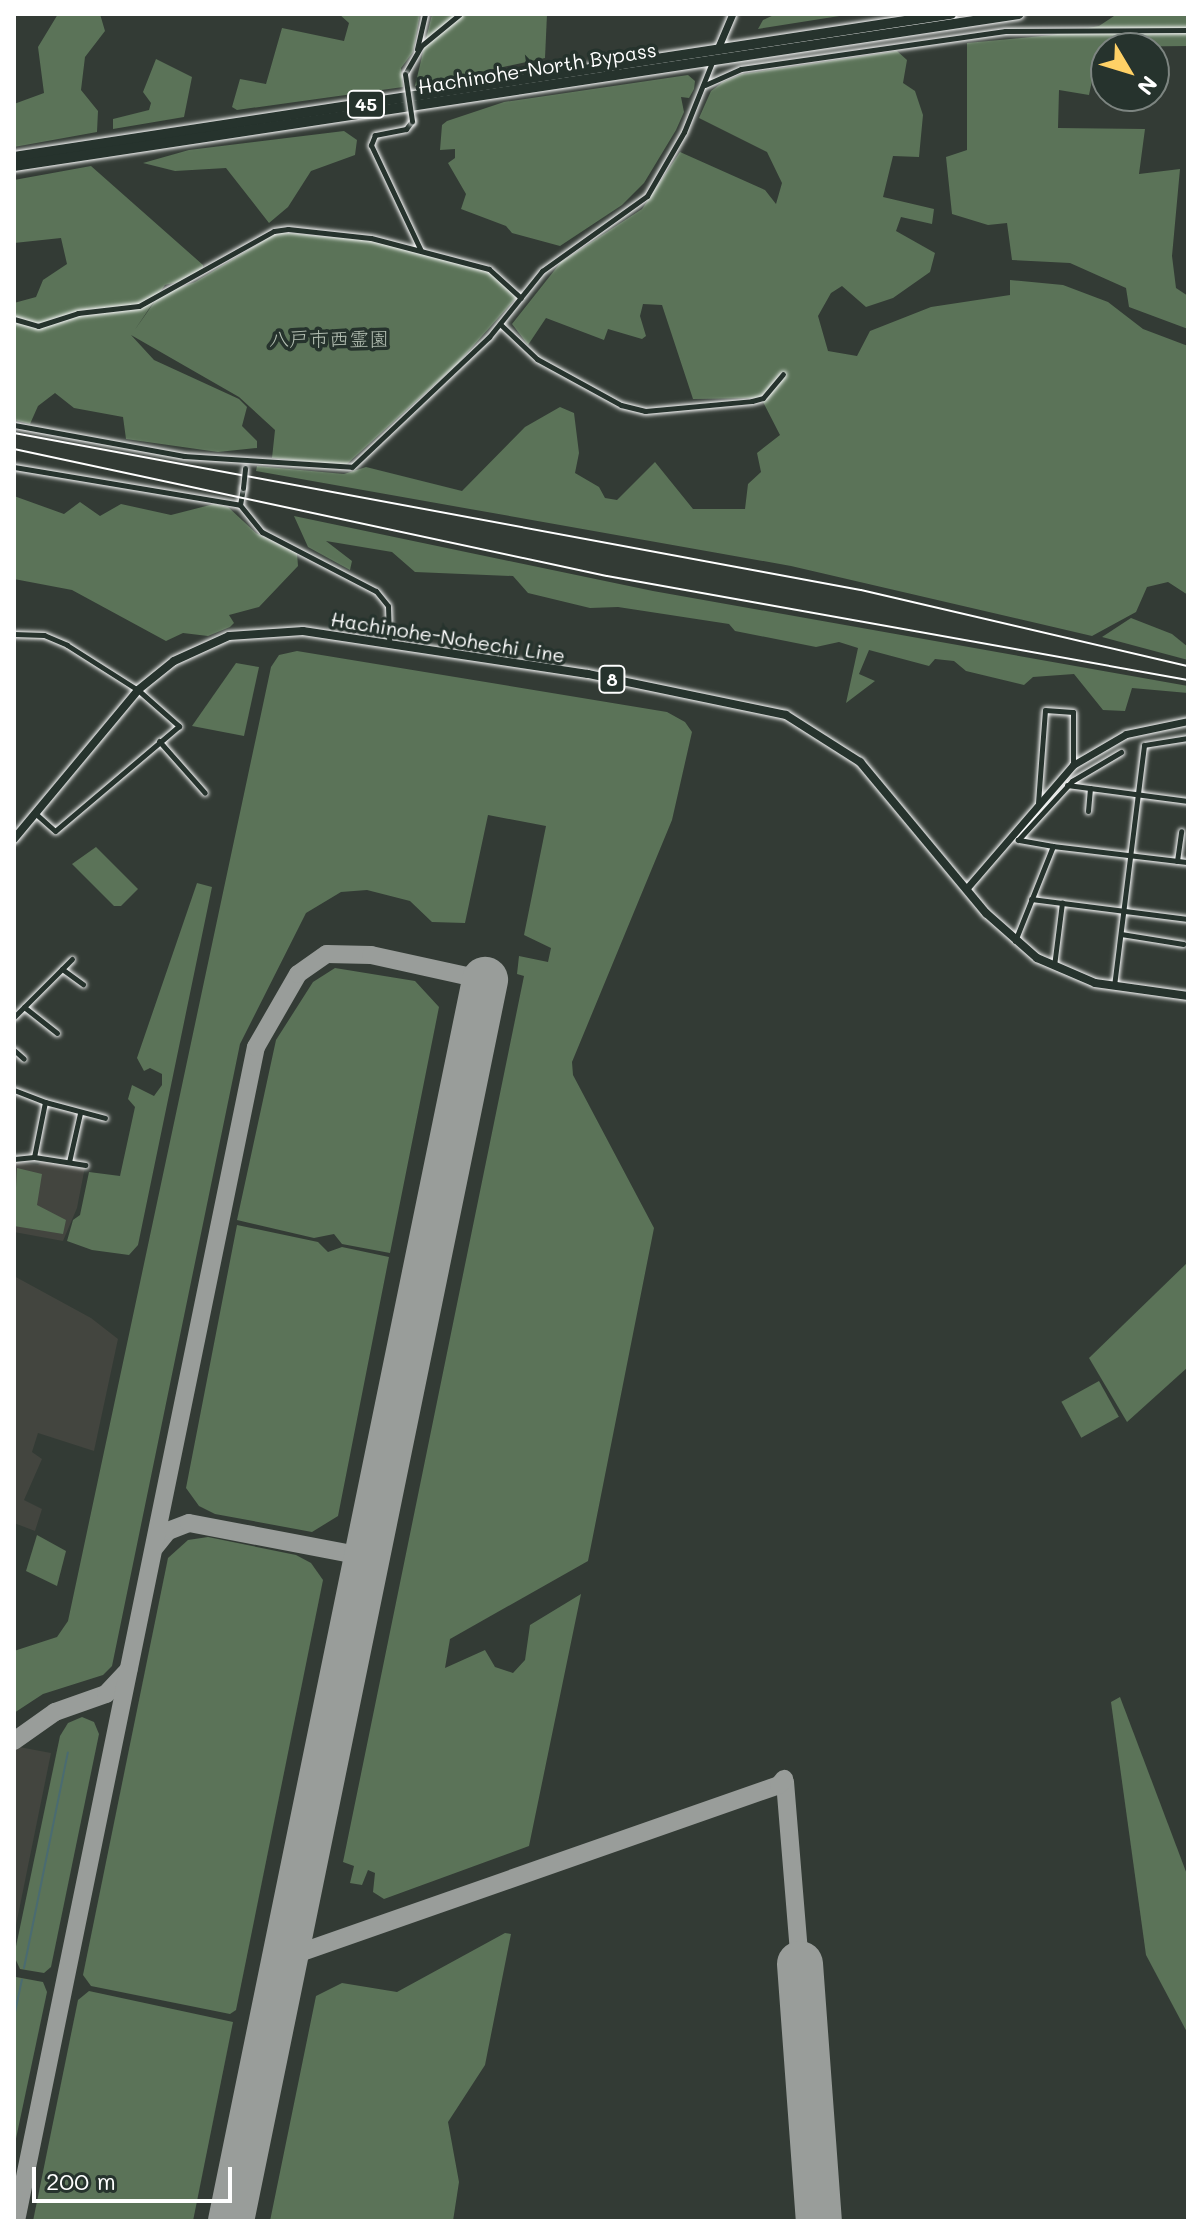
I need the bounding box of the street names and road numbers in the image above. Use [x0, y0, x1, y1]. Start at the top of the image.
street label: Hachinohe-North Bypass [416, 37, 658, 99]
road number: 45 [346, 90, 386, 118]
street label: Hachinohe-Nohechi Line [329, 607, 567, 667]
road number: 8 [598, 665, 626, 693]

